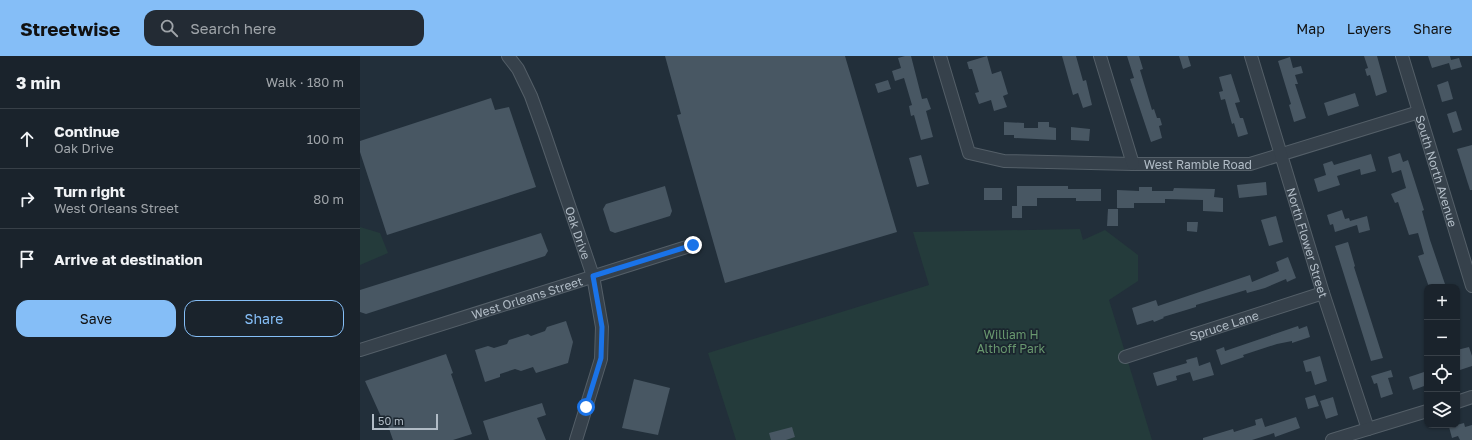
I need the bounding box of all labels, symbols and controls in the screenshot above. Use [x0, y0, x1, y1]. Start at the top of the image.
search box [144, 10, 424, 46]
text: Streetwise [20, 17, 120, 40]
icon: search [158, 17, 180, 39]
text: Search here [190, 19, 276, 37]
text: Map [1296, 20, 1325, 37]
text: Layers [1347, 20, 1391, 37]
text: Share [1413, 20, 1452, 37]
text: 3 min [16, 72, 60, 93]
text: Walk · 180 m [266, 74, 344, 90]
street label: South North Avenue [1413, 113, 1461, 229]
text: Continue [54, 122, 120, 140]
icon: ahead [16, 128, 38, 150]
text: 100 m [307, 131, 344, 147]
text: Oak Drive [54, 140, 114, 156]
street label: West Ramble Road [1144, 157, 1252, 172]
text: Turn right [54, 182, 125, 200]
street label: North Flower Street [1284, 186, 1332, 300]
icon: right [16, 188, 38, 210]
text: 80 m [313, 191, 344, 207]
text: West Orleans Street [54, 200, 179, 216]
street label: Oak Drive [562, 204, 594, 261]
route end [684, 236, 702, 254]
icon: arrive [16, 248, 38, 270]
text: Arrive at destination [54, 250, 203, 268]
street label: West Orleans Street [470, 273, 584, 322]
map controls [1424, 284, 1460, 428]
button: + [1424, 284, 1460, 320]
button: Save [16, 300, 176, 337]
button: Share [184, 300, 344, 337]
street label: Spruce Lane [1188, 307, 1260, 343]
button: − [1424, 320, 1460, 356]
park label: William H Althoff Park [977, 327, 1045, 356]
button: locate [1424, 356, 1460, 392]
button: layers [1424, 392, 1460, 428]
route start [577, 398, 595, 416]
scale bar [372, 412, 438, 431]
text: 50 m [378, 414, 404, 427]

